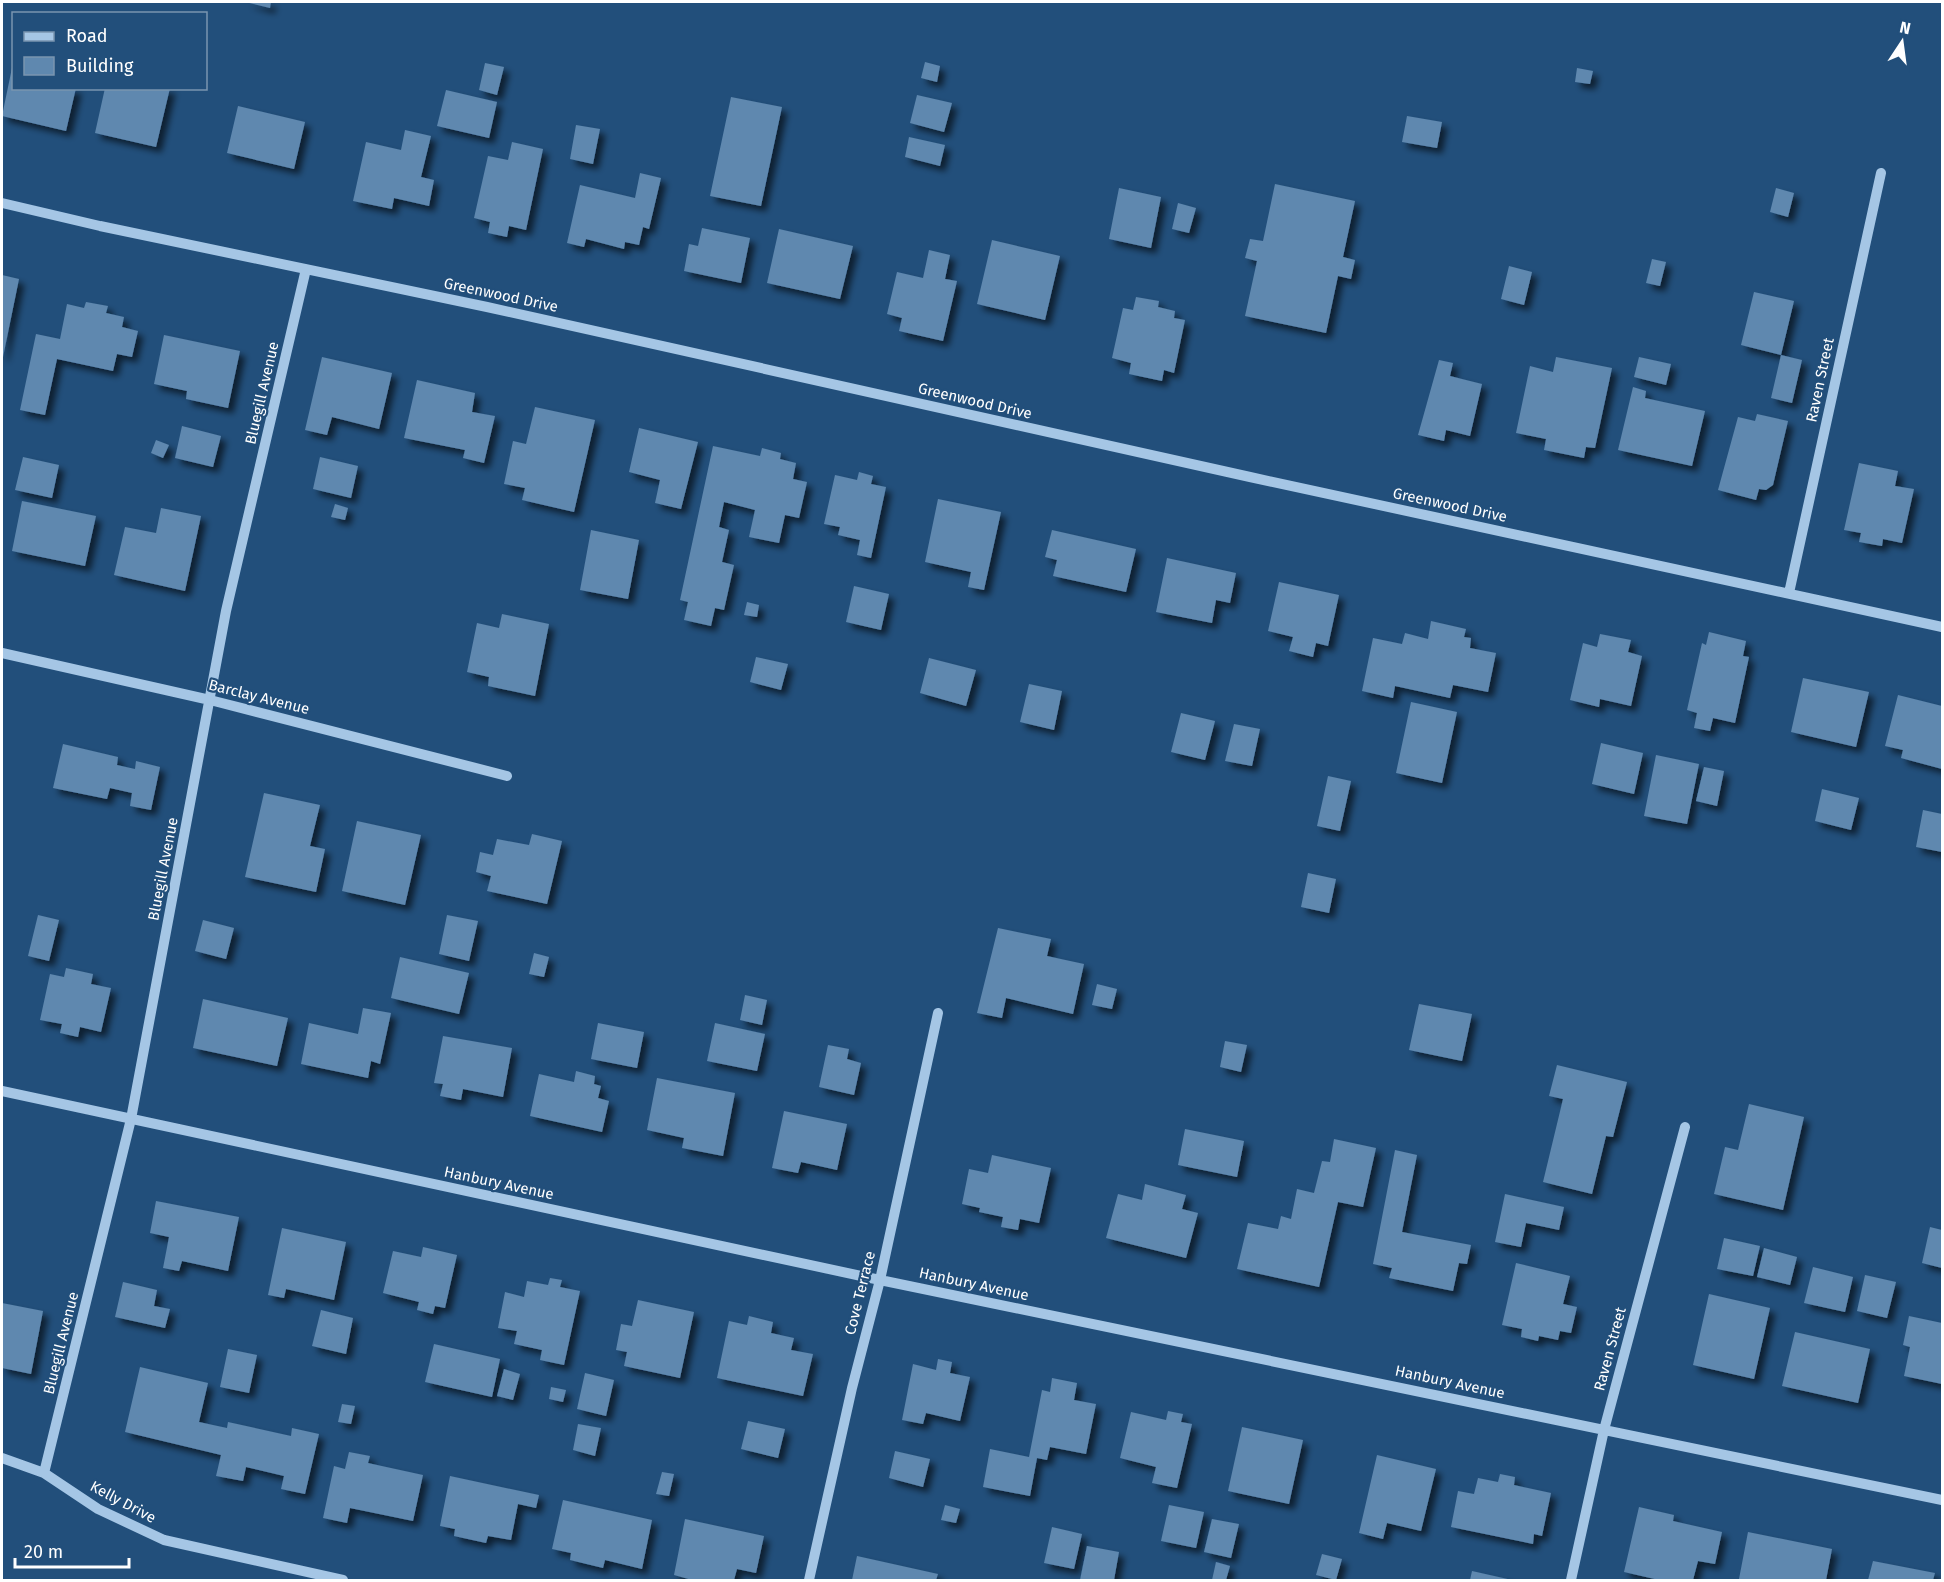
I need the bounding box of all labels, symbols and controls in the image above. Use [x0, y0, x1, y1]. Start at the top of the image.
legend [12, 12, 207, 90]
north arrow [1872, 12, 1932, 72]
text: N [1898, 17, 1913, 38]
text: Road [66, 25, 108, 47]
text: Building [66, 55, 134, 77]
street label: Greenwood Drive [442, 274, 560, 316]
street label: Raven Street [1802, 336, 1838, 424]
street label: Bluegill Avenue [241, 340, 283, 446]
street label: Greenwood Drive [916, 379, 1034, 423]
street label: Greenwood Drive [1391, 484, 1509, 526]
street label: Barclay Avenue [207, 676, 311, 718]
street label: Bluegill Avenue [144, 816, 182, 922]
street label: Hanbury Avenue [442, 1163, 556, 1203]
street label: Cove Terrace [841, 1249, 879, 1337]
street label: Hanbury Avenue [917, 1264, 1031, 1304]
street label: Bluegill Avenue [40, 1290, 82, 1396]
street label: Raven Street [1590, 1305, 1630, 1393]
street label: Hanbury Avenue [1393, 1362, 1507, 1402]
street label: Kelly Drive [87, 1477, 159, 1527]
scale bar [15, 1531, 129, 1569]
text: 20 m [24, 1541, 63, 1563]

